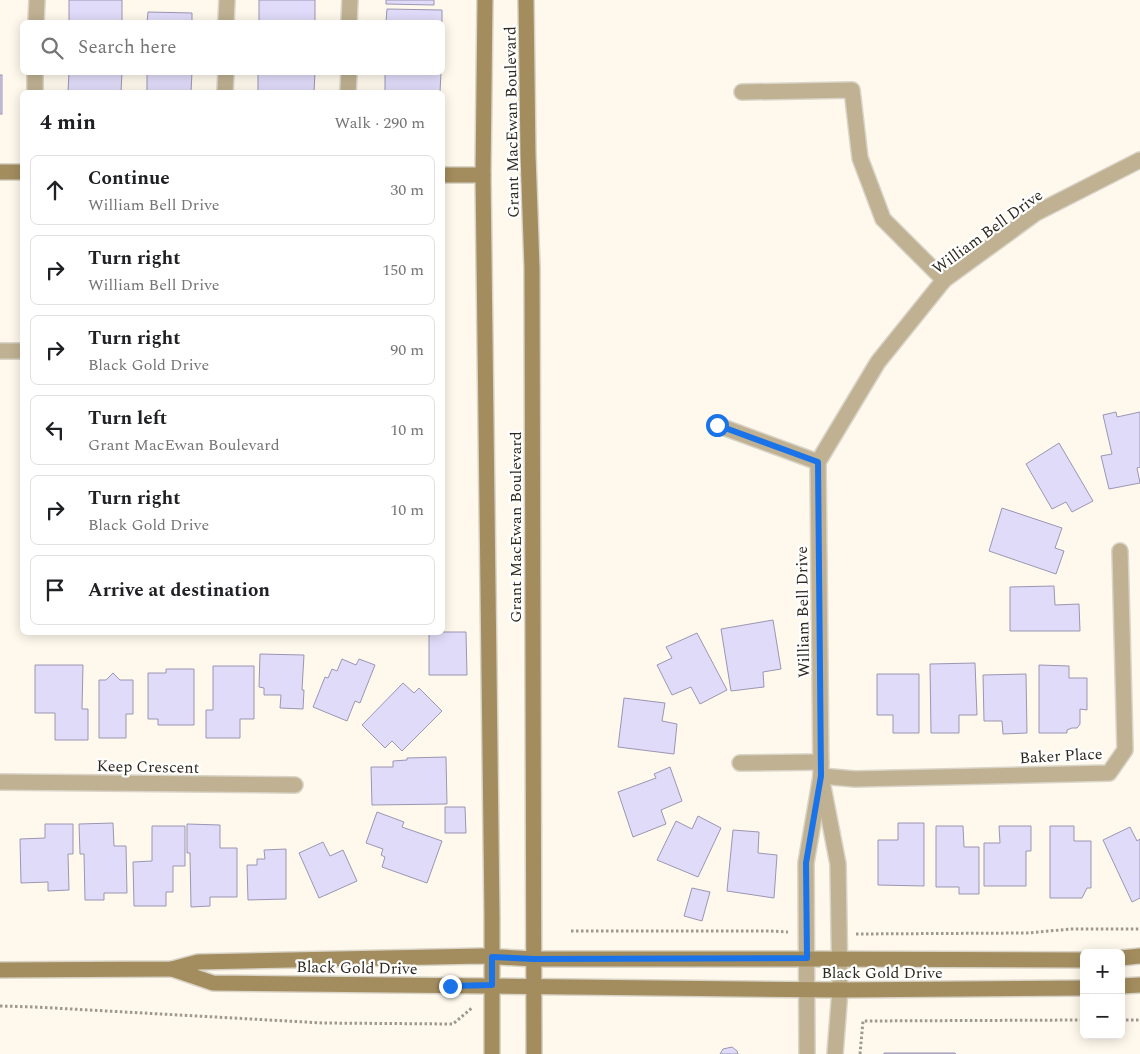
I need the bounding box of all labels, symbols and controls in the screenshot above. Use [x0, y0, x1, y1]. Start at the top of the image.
search box [20, 20, 445, 75]
street label: Grant MacEwan Boulevard [498, 26, 526, 218]
text: Search here [78, 33, 177, 62]
icon: search [38, 34, 66, 62]
text: 4 min [40, 107, 96, 139]
text: Walk · 290 m [334, 111, 425, 135]
text: Continue [88, 164, 170, 193]
icon: ahead [41, 176, 69, 204]
text: 30 m [390, 178, 424, 202]
street label: William Bell Drive [927, 183, 1048, 280]
text: William Bell Drive [88, 193, 220, 217]
text: Turn right [88, 244, 181, 273]
icon: right [41, 256, 69, 284]
text: 150 m [382, 258, 424, 282]
text: William Bell Drive [88, 273, 220, 297]
text: Turn right [88, 324, 181, 353]
icon: right [41, 336, 69, 364]
text: 90 m [390, 338, 424, 362]
text: Black Gold Drive [88, 353, 209, 377]
text: Turn left [88, 404, 167, 433]
route start [706, 414, 729, 437]
icon: left [41, 416, 69, 444]
text: 10 m [390, 418, 424, 442]
street label: Grant MacEwan Boulevard [504, 431, 528, 623]
text: Grant MacEwan Boulevard [88, 433, 280, 457]
text: Turn right [88, 484, 181, 513]
icon: right [41, 496, 69, 524]
text: 10 m [390, 498, 424, 522]
text: Black Gold Drive [88, 513, 209, 537]
street label: William Bell Drive [790, 546, 816, 678]
icon: arrive [41, 576, 69, 604]
text: Arrive at destination [88, 576, 270, 605]
street label: Baker Place [1019, 742, 1103, 770]
street label: Keep Crescent [96, 754, 200, 780]
map controls [1080, 949, 1125, 1039]
button: + [1080, 949, 1125, 994]
street label: Black Gold Drive [296, 955, 418, 981]
street label: Black Gold Drive [821, 961, 943, 985]
route end [439, 975, 462, 998]
button: − [1080, 994, 1125, 1039]

